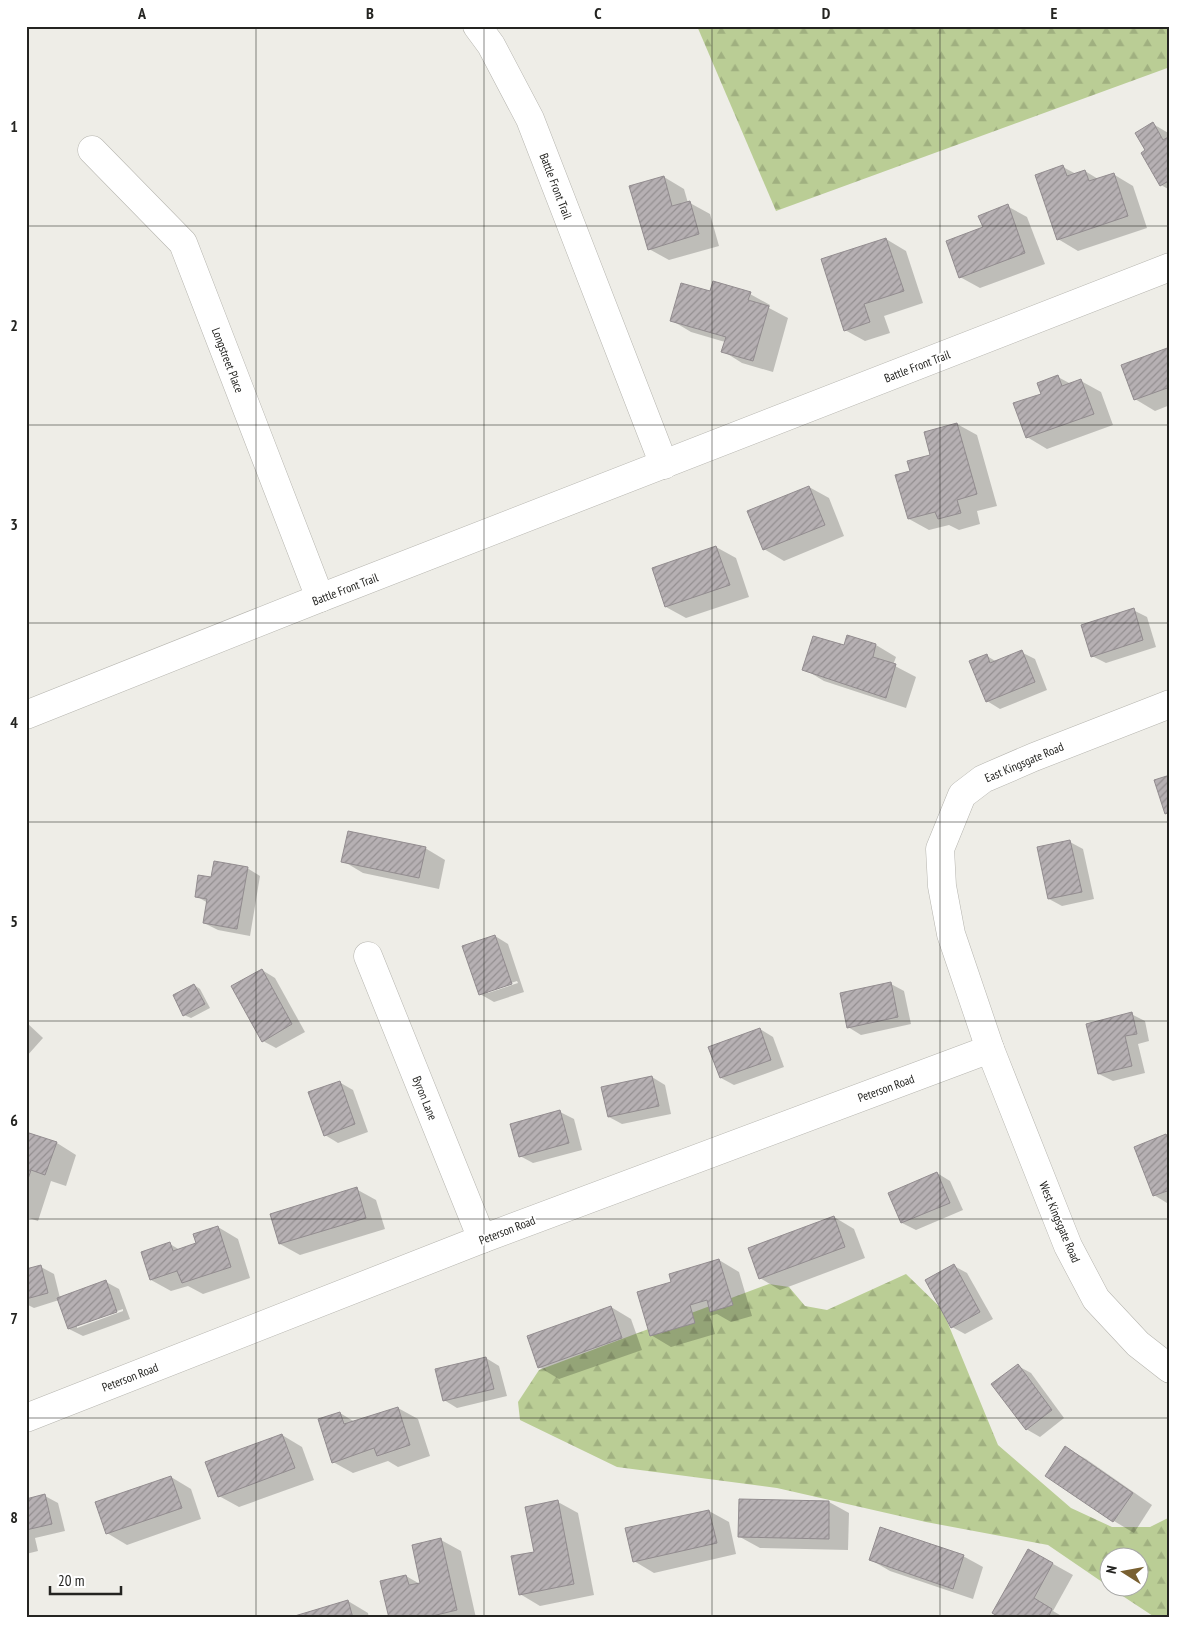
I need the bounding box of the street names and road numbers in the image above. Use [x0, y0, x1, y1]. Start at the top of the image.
street label: Battle Front Trail [537, 151, 576, 221]
street label: Longstreet Place [209, 325, 247, 395]
street label: Battle Front Trail [882, 346, 952, 385]
street label: Battle Front Trail [310, 569, 380, 608]
street label: East Kingsgate Road [982, 739, 1066, 785]
street label: Peterson Road [856, 1071, 916, 1105]
street label: Byron Lane [409, 1074, 441, 1122]
street label: West Kingsgate Road [1036, 1179, 1084, 1265]
street label: Peterson Road [477, 1212, 537, 1248]
street label: Peterson Road [100, 1359, 160, 1395]

